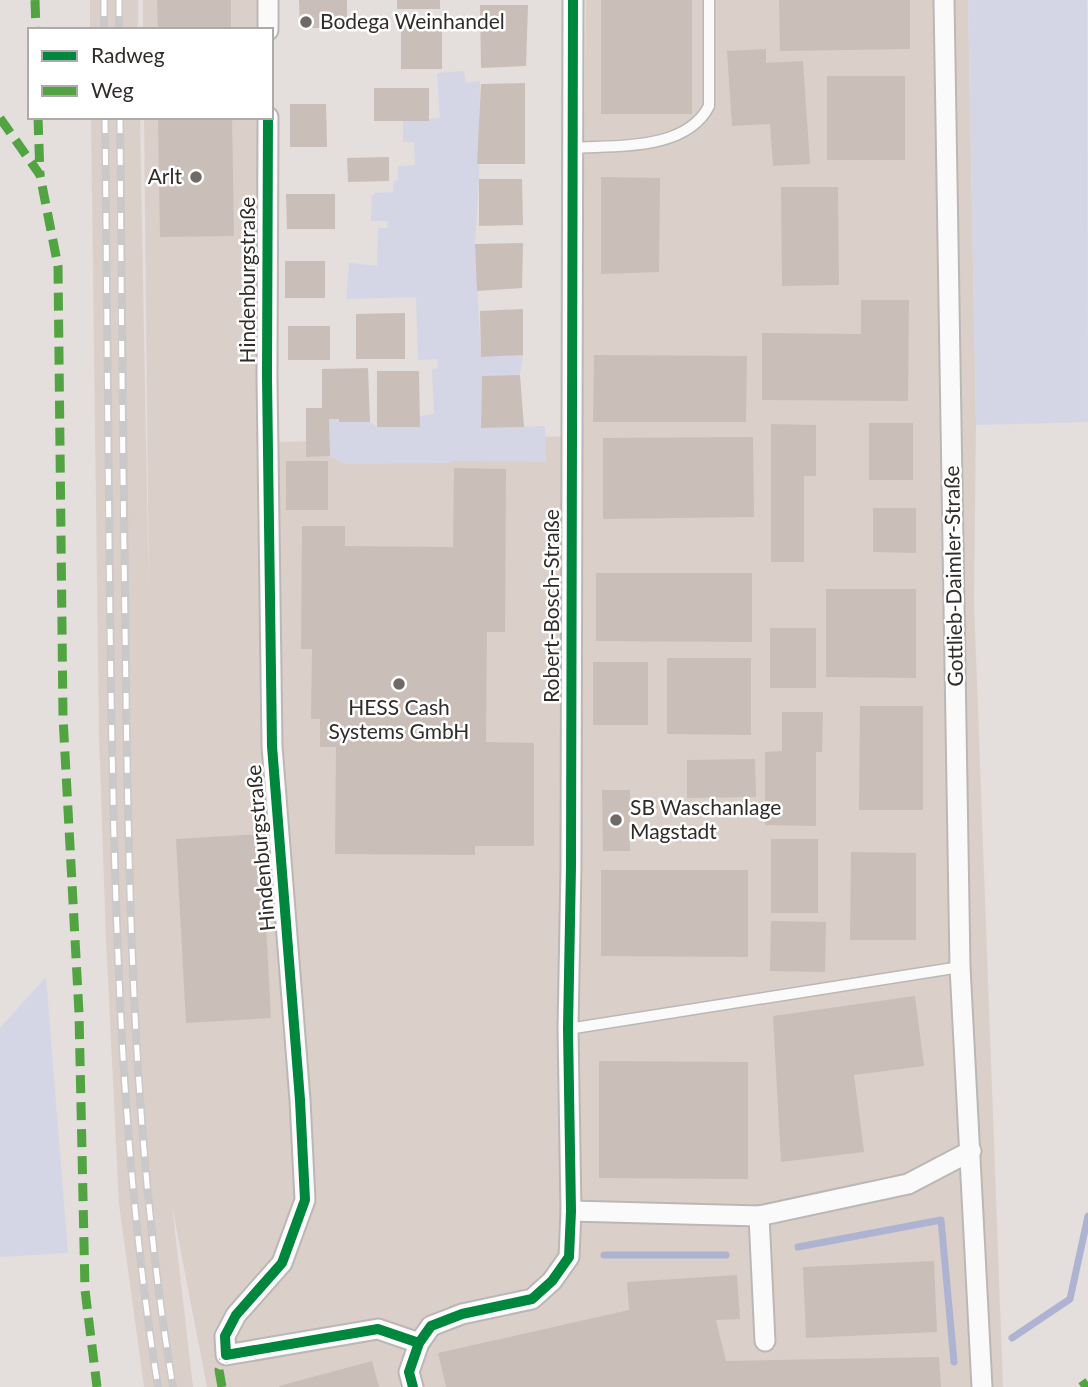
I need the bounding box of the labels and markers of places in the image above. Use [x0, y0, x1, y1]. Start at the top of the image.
place label: Bodega Weinhandel [320, 8, 505, 33]
marker: Bodega Weinhandel [298, 14, 314, 30]
place label: Arlt [148, 163, 182, 188]
marker: Arlt [188, 169, 204, 185]
marker: HESS Cash Systems GmbH [391, 676, 407, 692]
place label: HESS Cash Systems GmbH [329, 694, 469, 743]
place label: SB Waschanlage Magstadt [630, 794, 781, 843]
marker: SB Waschanlage Magstadt [608, 812, 624, 828]

